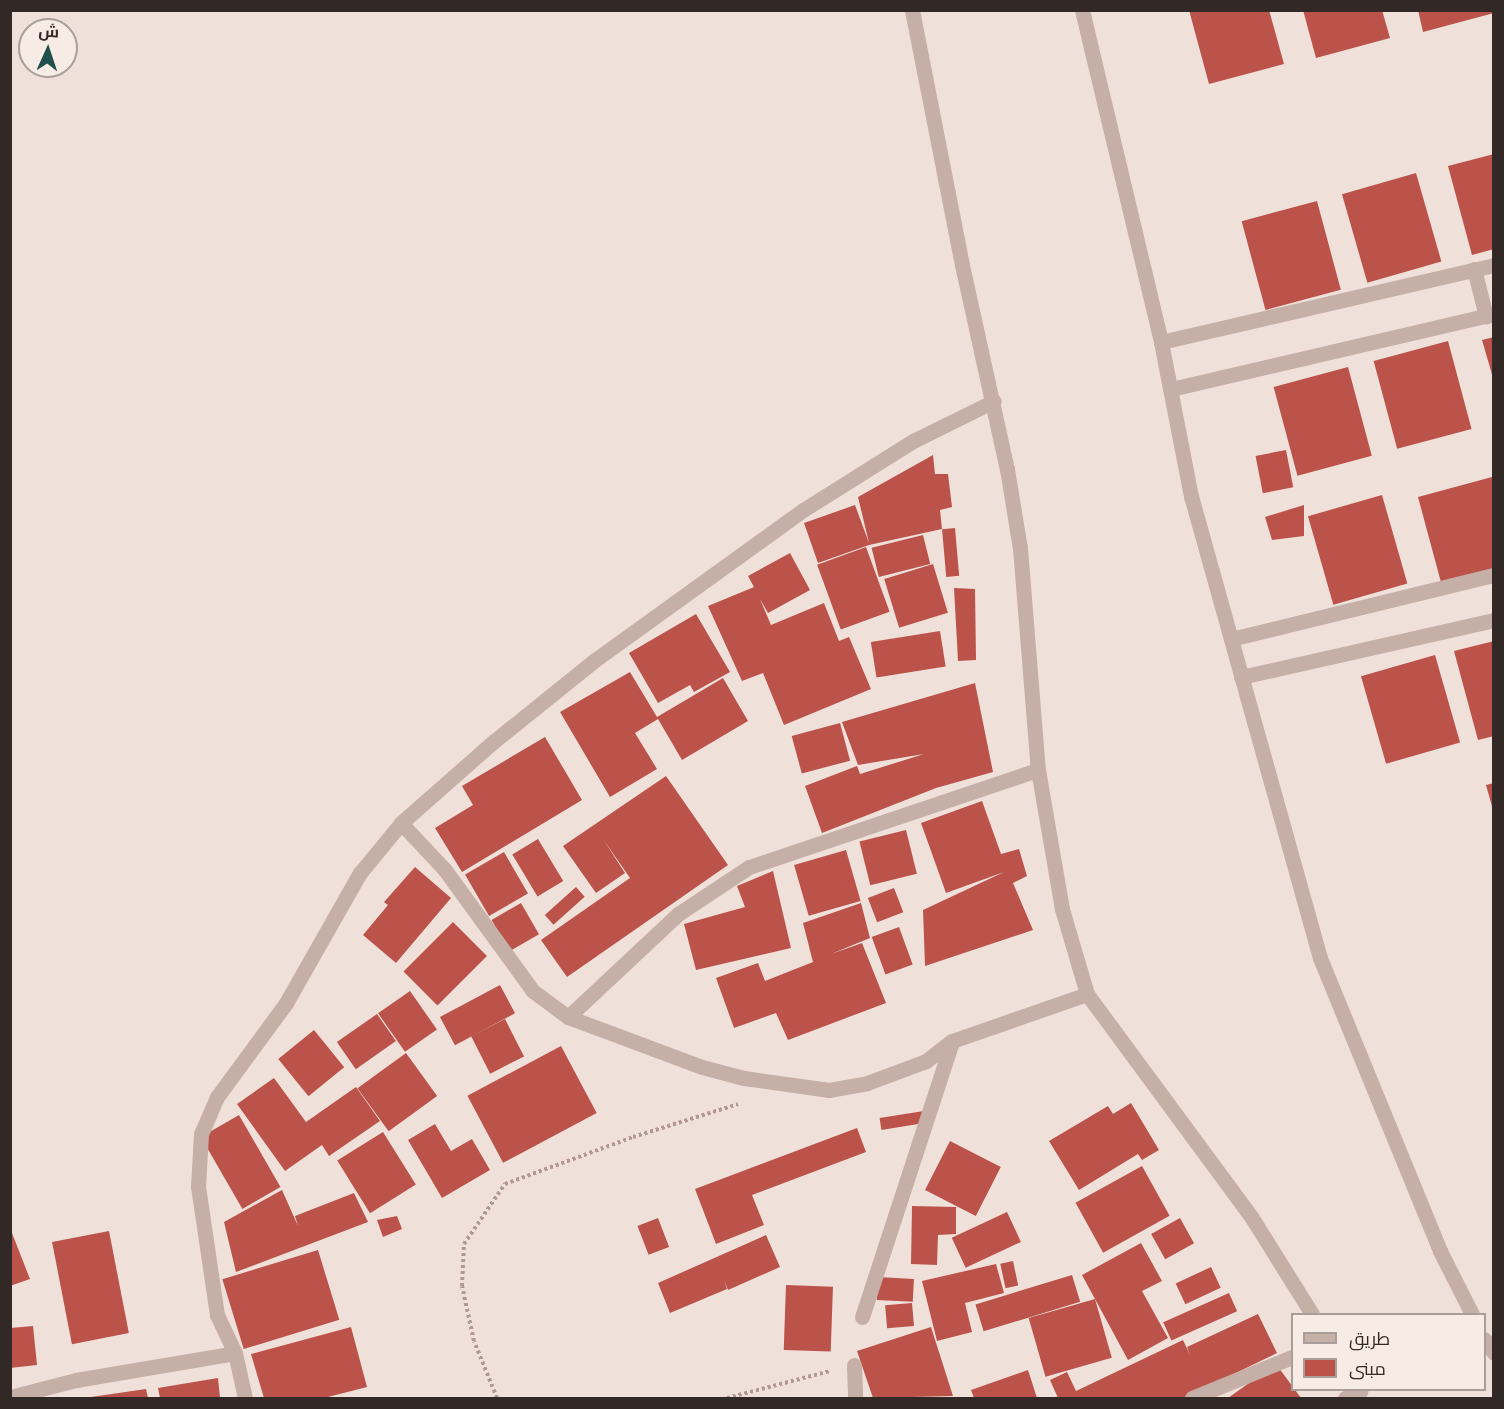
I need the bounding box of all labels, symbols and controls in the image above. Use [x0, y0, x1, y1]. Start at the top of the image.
north arrow [18, 18, 78, 78]
text: ش [38, 20, 60, 43]
legend [1291, 1313, 1486, 1391]
text: طريق [1349, 1327, 1390, 1351]
text: مبنى [1349, 1357, 1386, 1381]

